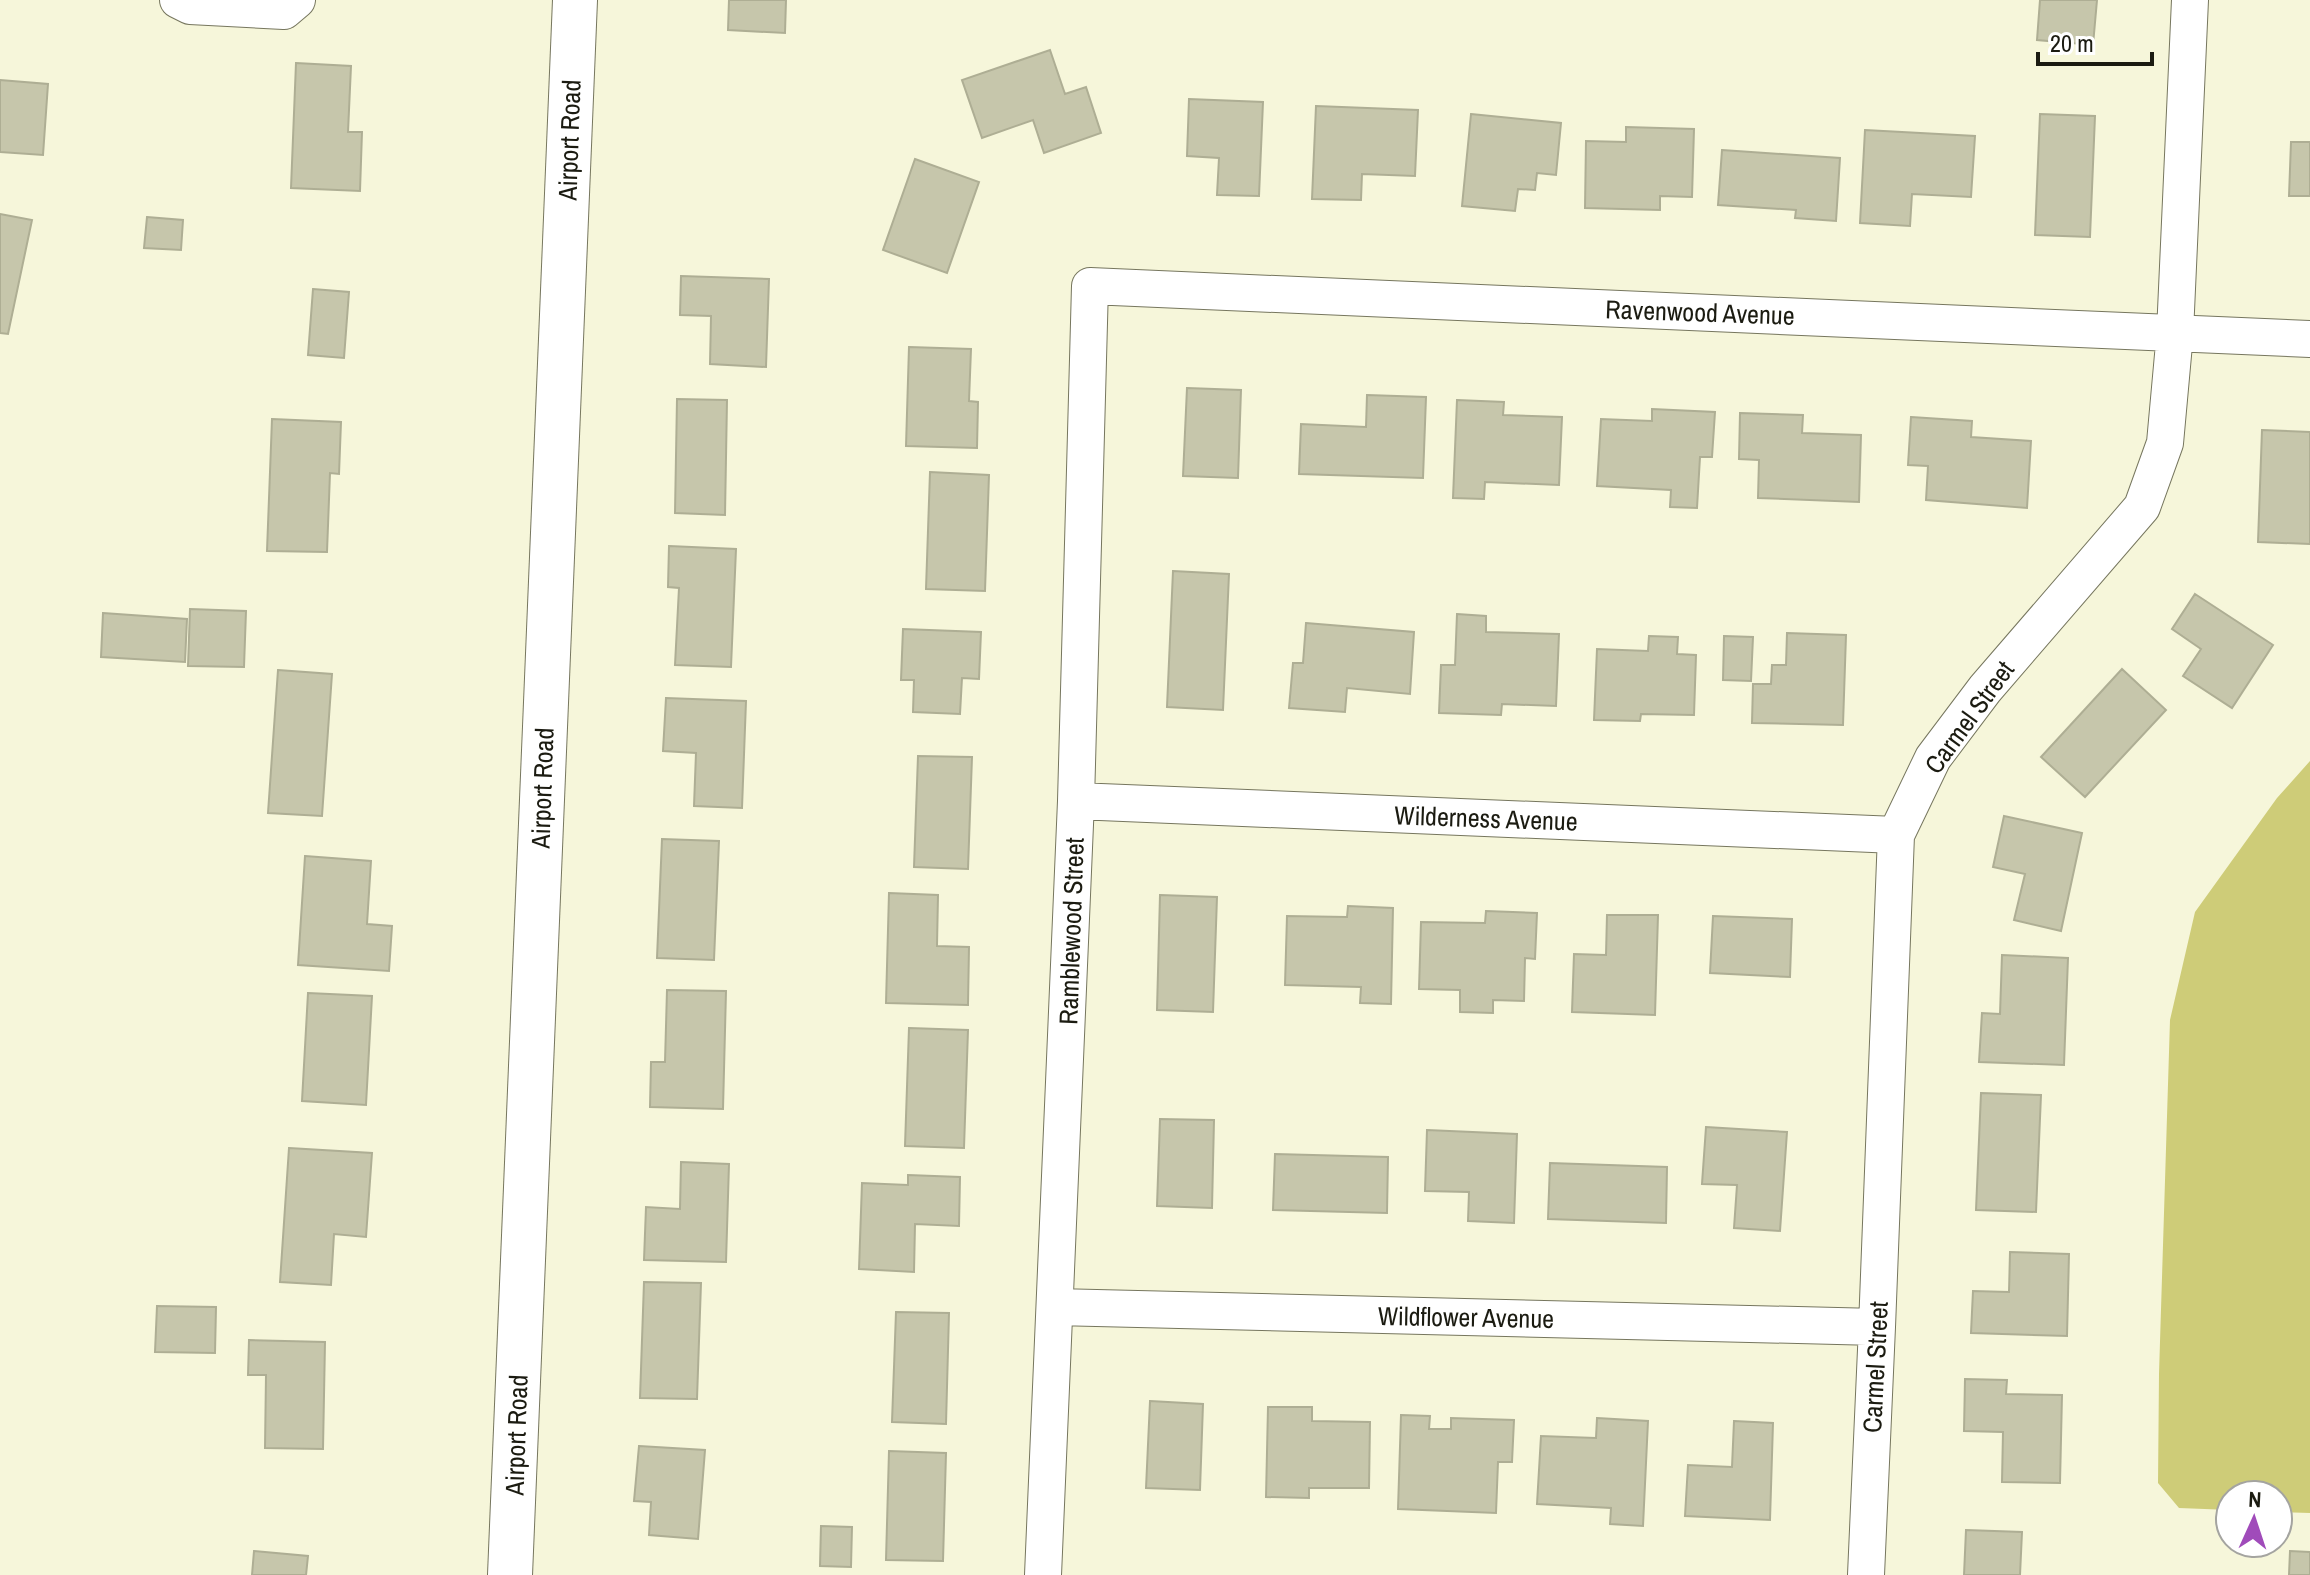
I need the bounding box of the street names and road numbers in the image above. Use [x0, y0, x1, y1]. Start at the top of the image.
street label: Airport Road [549, 79, 589, 202]
street label: Ravenwood Avenue [1605, 291, 1795, 333]
street label: Carmel Street [1916, 653, 2022, 780]
street label: Airport Road [522, 727, 562, 850]
street label: Wilderness Avenue [1394, 797, 1578, 839]
street label: Ramblewood Street [1050, 837, 1092, 1025]
street label: Wildflower Avenue [1378, 1298, 1554, 1336]
street label: Carmel Street [1854, 1300, 1896, 1434]
street label: Airport Road [496, 1374, 536, 1497]

